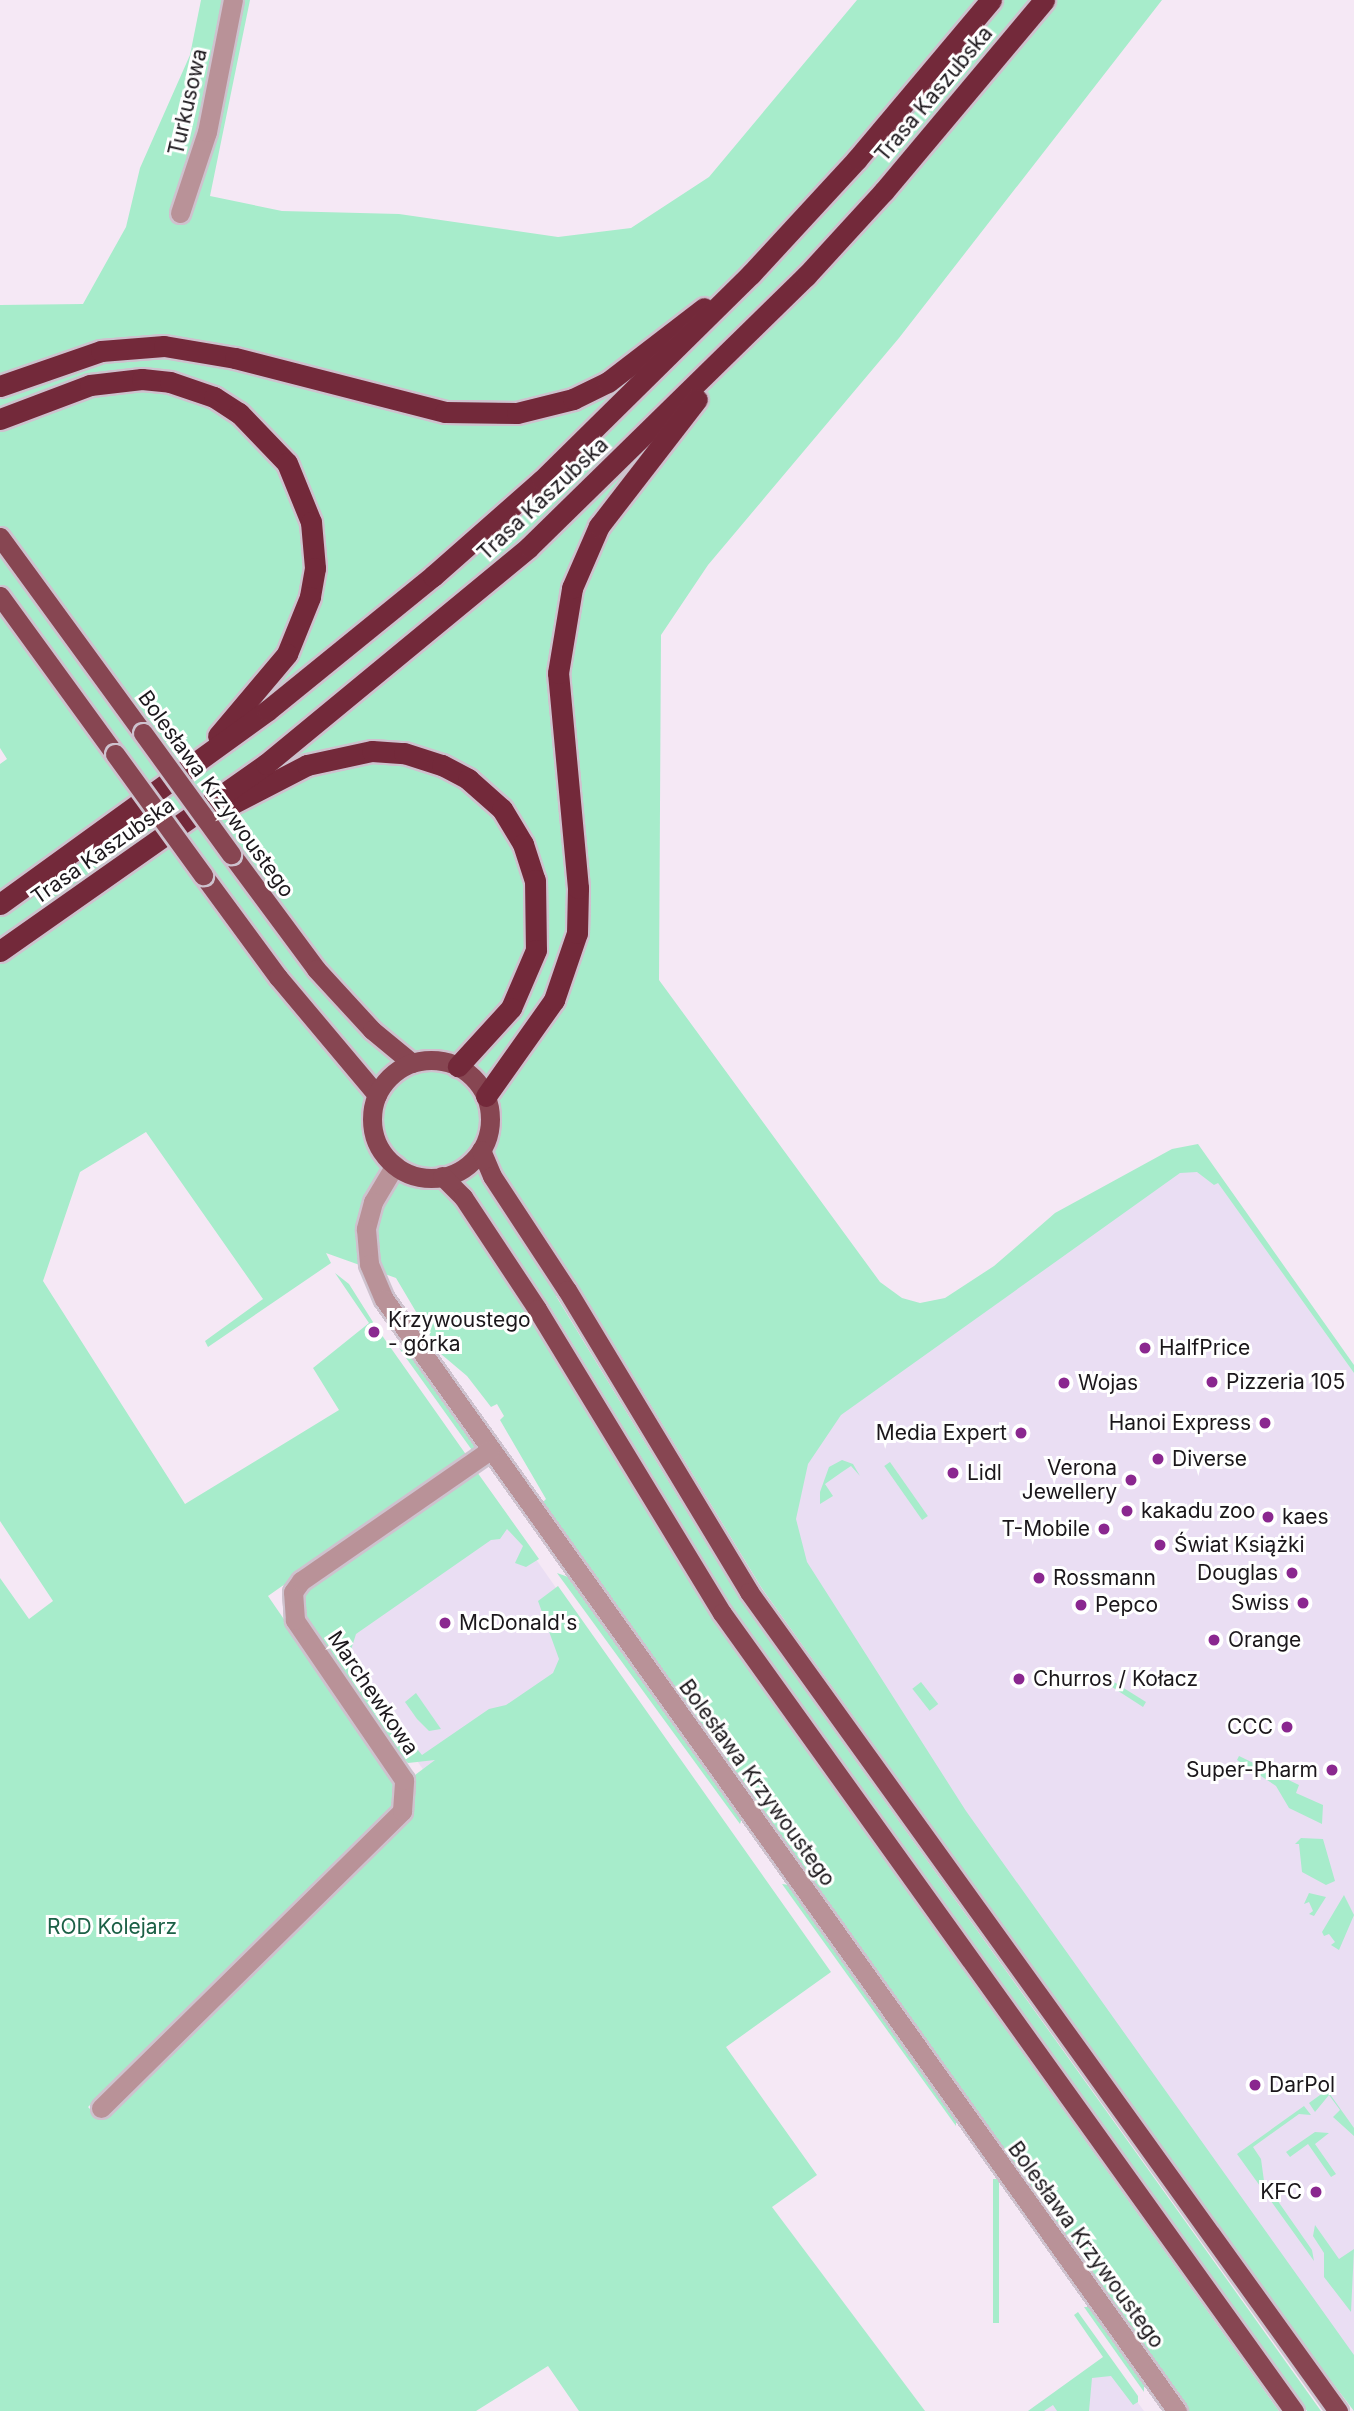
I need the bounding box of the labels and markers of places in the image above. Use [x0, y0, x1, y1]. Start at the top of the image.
place label: Krzywoustego - górka [388, 1307, 531, 1357]
marker: Krzywoustego - górka [366, 1324, 382, 1340]
place label: HalfPrice [1159, 1335, 1250, 1361]
marker: HalfPrice [1137, 1340, 1153, 1356]
place label: Pizzeria 105 [1226, 1369, 1345, 1395]
place label: Wojas [1078, 1370, 1138, 1396]
marker: Pizzeria 105 [1204, 1374, 1220, 1390]
marker: Wojas [1056, 1375, 1072, 1391]
place label: Hanoi Express [1109, 1410, 1251, 1436]
marker: Hanoi Express [1257, 1415, 1273, 1431]
place label: Media Expert [876, 1420, 1007, 1446]
marker: Media Expert [1013, 1425, 1029, 1441]
place label: Diverse [1172, 1446, 1247, 1472]
marker: Diverse [1150, 1451, 1166, 1467]
place label: Verona Jewellery [1022, 1455, 1117, 1505]
place label: Lidl [967, 1460, 1002, 1486]
marker: Lidl [945, 1465, 961, 1481]
marker: Verona Jewellery [1123, 1472, 1139, 1488]
place label: kakadu zoo [1141, 1498, 1255, 1524]
marker: kakadu zoo [1119, 1503, 1135, 1519]
place label: kaes [1282, 1504, 1329, 1530]
marker: kaes [1260, 1509, 1276, 1525]
place label: T-Mobile [1001, 1516, 1090, 1542]
marker: T-Mobile [1096, 1521, 1112, 1537]
place label: Świat Książki [1174, 1532, 1305, 1558]
marker: Świat Książki [1152, 1537, 1168, 1553]
place label: Douglas [1197, 1560, 1278, 1586]
place label: Rossmann [1053, 1565, 1156, 1591]
marker: Douglas [1284, 1565, 1300, 1581]
marker: Rossmann [1031, 1570, 1047, 1586]
place label: Swiss [1231, 1590, 1289, 1616]
place label: Pepco [1095, 1592, 1158, 1618]
marker: Swiss [1295, 1595, 1311, 1611]
marker: Pepco [1073, 1597, 1089, 1613]
place label: McDonald's [459, 1610, 577, 1636]
marker: McDonald's [437, 1615, 453, 1631]
place label: Orange [1228, 1627, 1301, 1653]
marker: Orange [1206, 1632, 1222, 1648]
place label: Churros / Kołacz [1033, 1666, 1198, 1692]
marker: Churros / Kołacz [1011, 1671, 1027, 1687]
place label: CCC [1227, 1714, 1273, 1740]
marker: CCC [1279, 1719, 1295, 1735]
place label: Super-Pharm [1186, 1757, 1318, 1783]
marker: Super-Pharm [1324, 1762, 1340, 1778]
place label: DarPol [1269, 2072, 1335, 2098]
marker: DarPol [1247, 2077, 1263, 2093]
place label: KFC [1260, 2179, 1302, 2205]
marker: KFC [1308, 2184, 1324, 2200]

